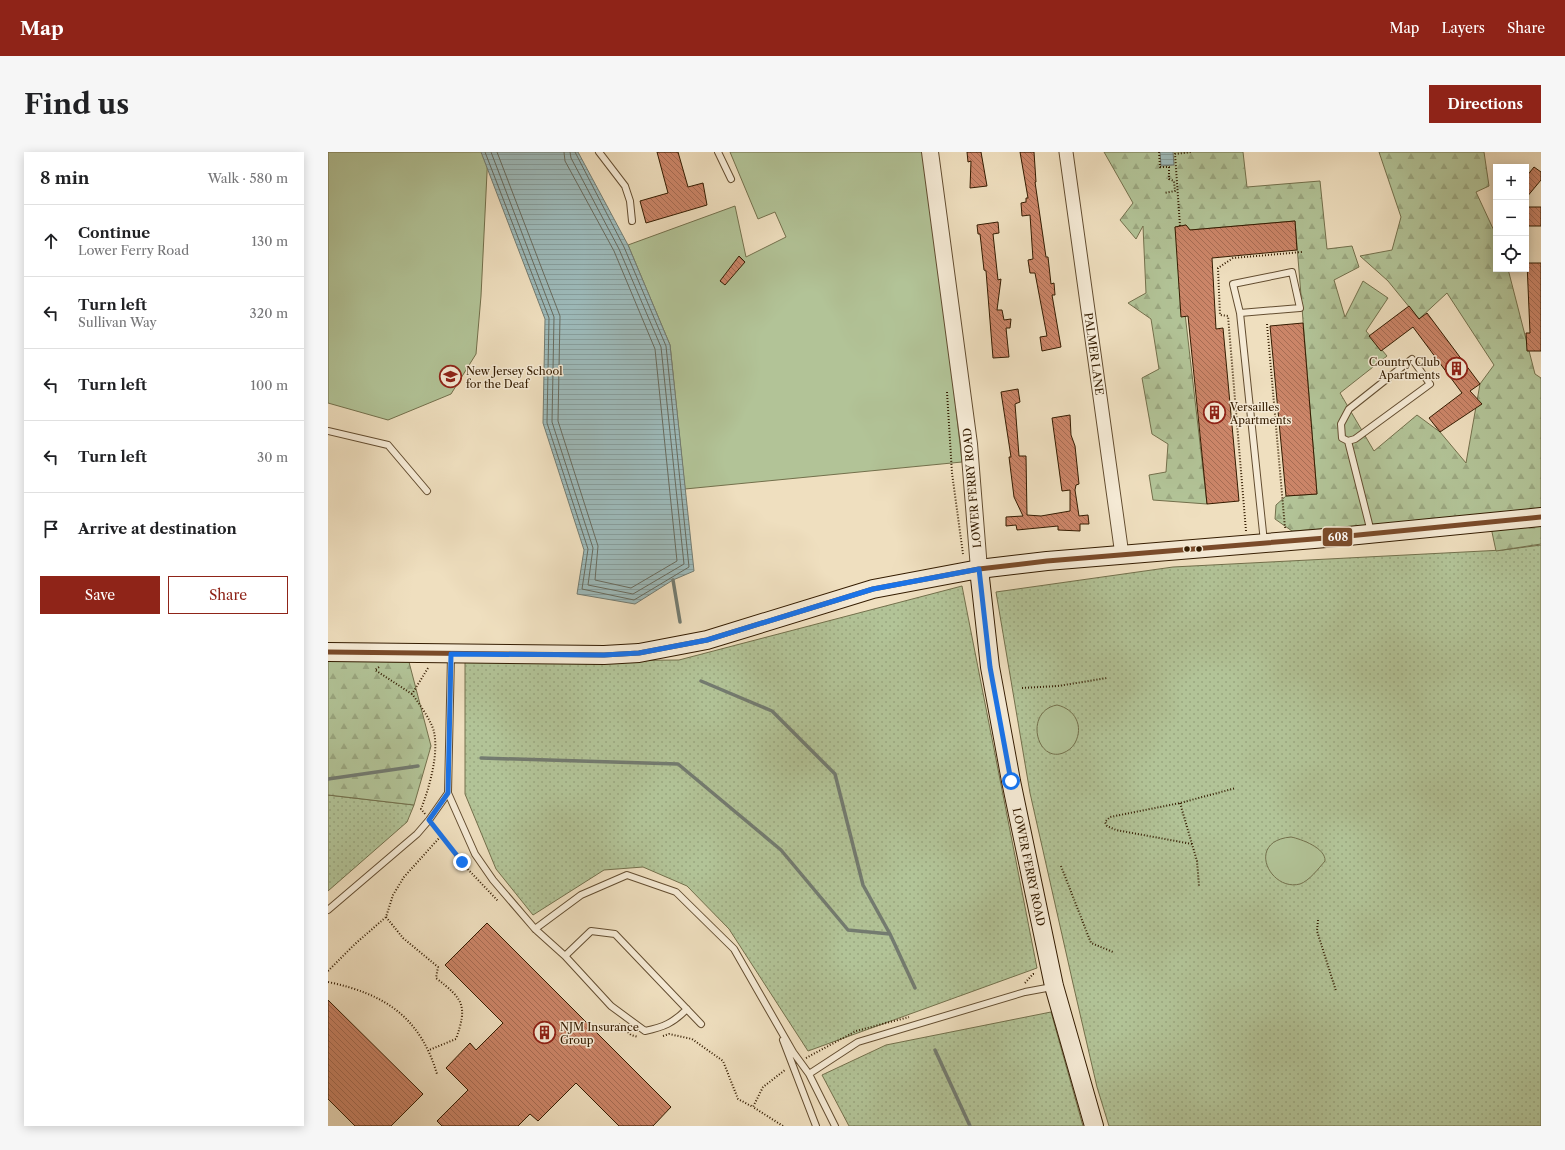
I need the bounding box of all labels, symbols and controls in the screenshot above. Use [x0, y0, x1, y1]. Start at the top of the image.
text: Map [20, 17, 64, 40]
text: Map [1389, 19, 1419, 37]
text: Layers [1441, 19, 1485, 37]
text: Share [1507, 19, 1545, 37]
button: Directions [1429, 85, 1541, 123]
text: Find us [24, 87, 129, 121]
map controls [1493, 164, 1529, 272]
button: + [1493, 164, 1529, 200]
text: 8 min [40, 168, 89, 188]
text: Walk · 580 m [208, 170, 288, 186]
button: − [1493, 200, 1529, 236]
text: Continue [78, 223, 150, 242]
icon: ahead [40, 230, 62, 252]
text: 130 m [252, 233, 288, 249]
button: locate [1493, 236, 1529, 272]
text: Lower Ferry Road [78, 242, 189, 258]
text: Turn left [78, 295, 147, 314]
icon: left [40, 302, 62, 324]
text: 320 m [250, 305, 288, 321]
street label: PALMER LANE [1081, 312, 1107, 397]
text: Sullivan Way [78, 314, 157, 330]
place label: Country Club Apartments [1369, 355, 1440, 382]
building icon: Country Club Apartments [1443, 355, 1469, 381]
school or university icon: New Jersey School for the Deaf [438, 364, 464, 390]
place label: New Jersey School for the Deaf [466, 364, 563, 391]
icon: left [40, 374, 62, 396]
text: Turn left [78, 375, 147, 394]
text: 100 m [250, 377, 288, 393]
building icon: Versailles Apartments [1202, 400, 1228, 426]
place label: Versailles Apartments [1229, 400, 1291, 427]
street label: LOWER FERRY ROAD [960, 427, 984, 549]
icon: left [40, 446, 62, 468]
text: Turn left [78, 447, 147, 466]
text: 30 m [257, 449, 288, 465]
icon: arrive [40, 518, 62, 540]
text: Arrive at destination [78, 519, 237, 538]
line badge: 608 [1322, 527, 1353, 547]
text: 608 [1328, 530, 1348, 544]
unlabelled marker [1182, 544, 1192, 554]
unlabelled marker [1194, 544, 1204, 554]
button: Save [40, 576, 160, 614]
button: Share [168, 576, 288, 614]
route start [1002, 772, 1020, 790]
street label: LOWER FERRY ROAD [1010, 807, 1048, 928]
route end [453, 853, 471, 871]
building icon: NJM Insurance Group [532, 1020, 558, 1046]
place label: NJM Insurance Group [560, 1020, 639, 1047]

